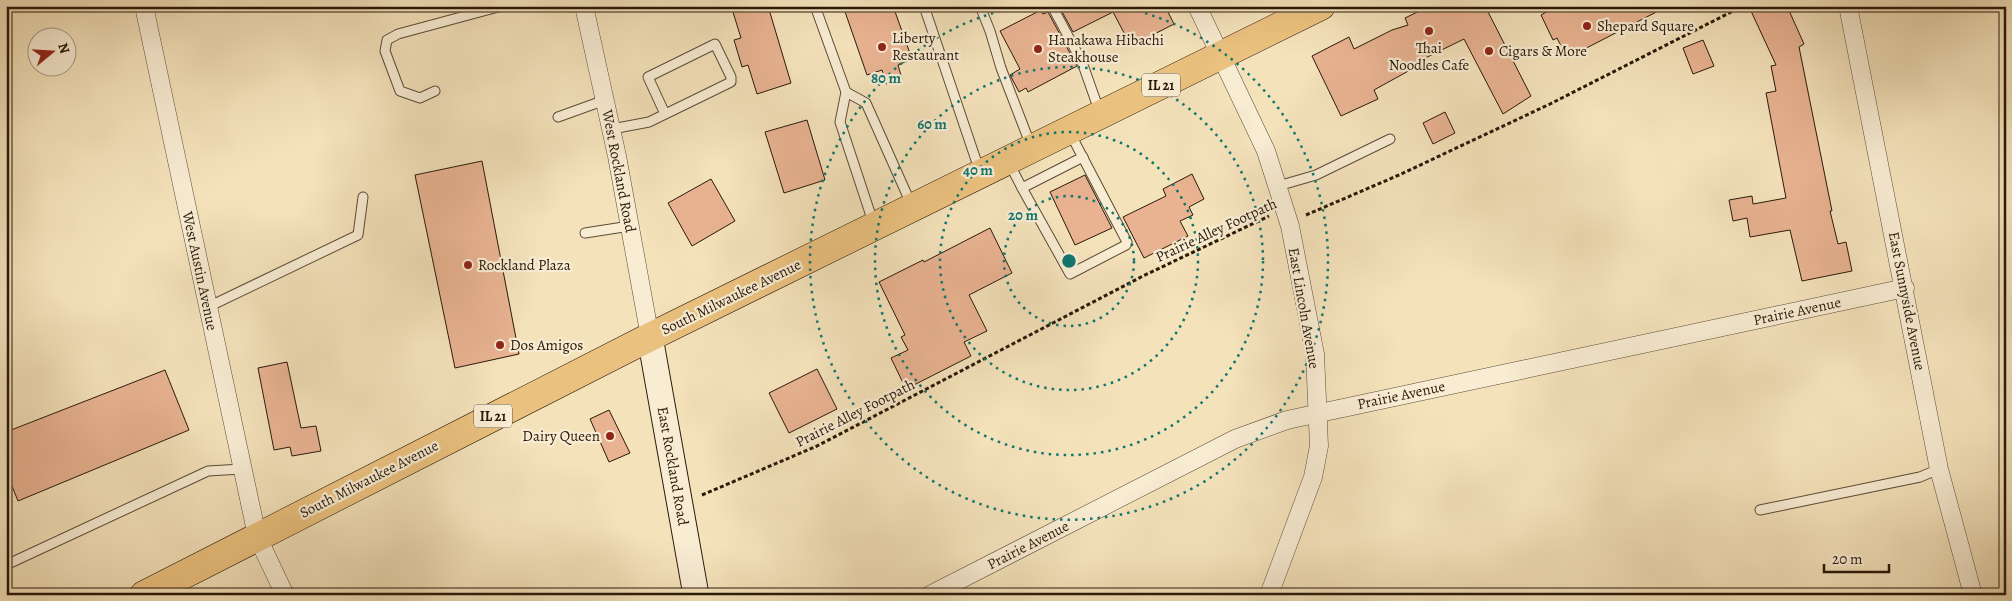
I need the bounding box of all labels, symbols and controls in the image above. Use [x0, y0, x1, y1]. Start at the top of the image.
place label: Shepard Square [1597, 16, 1694, 36]
marker: Shepard Square [1581, 20, 1593, 32]
marker: Thai Noodles Cafe [1423, 25, 1435, 37]
north arrow [28, 28, 78, 78]
place label: Liberty Restaurant [892, 28, 959, 65]
place label: Hanakawa Hibachi Steakhouse [1048, 30, 1164, 67]
place label: Thai Noodles Cafe [1389, 38, 1470, 75]
text: N [53, 40, 74, 56]
marker: Liberty Restaurant [876, 41, 888, 53]
place label: Cigars & More [1499, 41, 1587, 61]
marker: Hanakawa Hibachi Steakhouse [1032, 43, 1044, 55]
marker: Cigars & More [1483, 45, 1495, 57]
text: 80 m [871, 68, 901, 88]
road number: IL 21 [1142, 74, 1180, 96]
street label: West Rockland Road [597, 107, 641, 235]
text: 60 m [917, 114, 947, 134]
text: 40 m [963, 160, 993, 180]
street label: Prairie Alley Footpath [1152, 193, 1280, 267]
text: 20 m [1008, 205, 1038, 225]
street label: West Austin Avenue [177, 209, 222, 333]
street label: East Sunnyside Avenue [1884, 230, 1930, 372]
street label: East Lincoln Avenue [1283, 246, 1325, 370]
centre of rings [1060, 252, 1078, 270]
street label: South Milwaukee Avenue [658, 254, 805, 340]
place label: Rockland Plaza [478, 255, 571, 275]
marker: Rockland Plaza [462, 259, 474, 271]
street label: Prairie Avenue [1751, 292, 1843, 330]
place label: Dos Amigos [510, 335, 583, 355]
marker: Dos Amigos [494, 339, 506, 351]
street label: Prairie Alley Footpath [792, 374, 918, 452]
street label: Prairie Avenue [1355, 376, 1447, 414]
road number: IL 21 [474, 404, 512, 428]
street label: East Rockland Road [653, 405, 693, 528]
place label: Dairy Queen [522, 426, 600, 446]
marker: Dairy Queen [604, 430, 616, 442]
street label: South Milwaukee Avenue [296, 435, 442, 523]
street label: Prairie Avenue [984, 516, 1073, 574]
scale bar [1824, 541, 1890, 573]
text: 20 m [1832, 549, 1863, 569]

